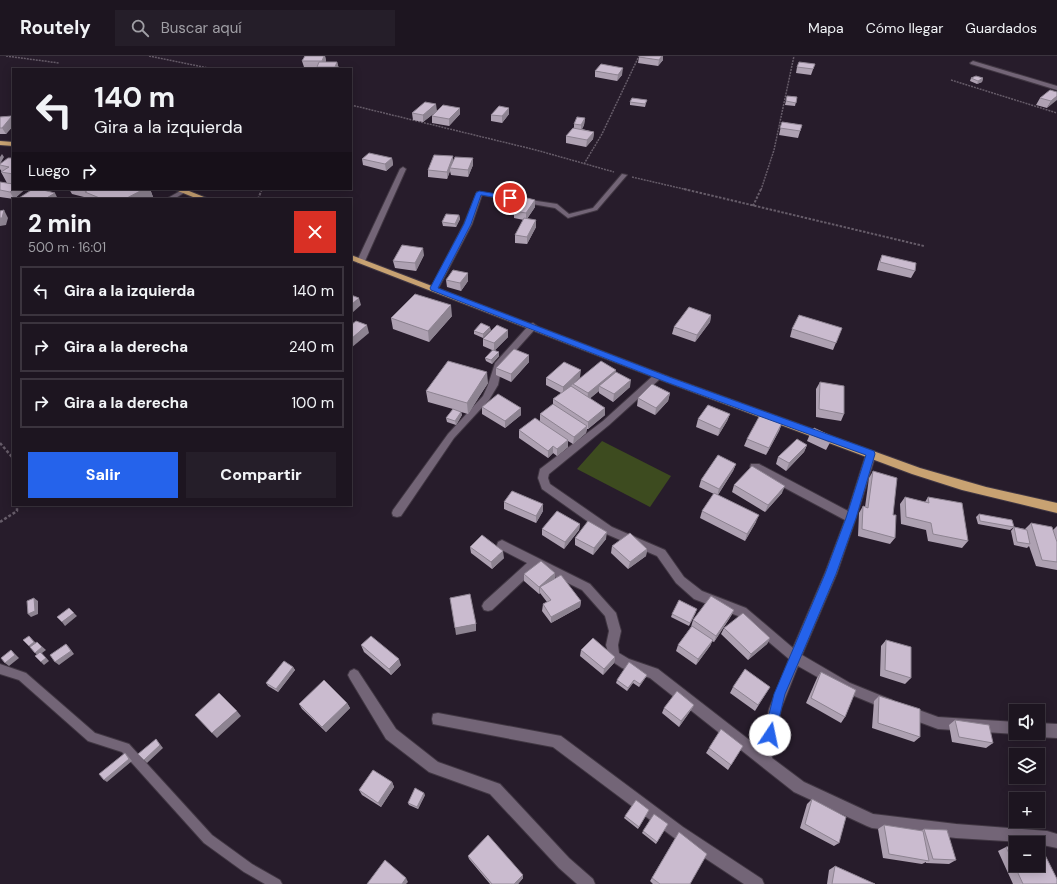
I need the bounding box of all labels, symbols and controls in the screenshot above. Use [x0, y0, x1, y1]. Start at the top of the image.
search box [115, 10, 395, 46]
text: Routely [20, 15, 91, 40]
icon: search [129, 17, 151, 39]
text: Buscar aquí [161, 18, 242, 38]
text: Mapa [808, 19, 844, 37]
text: Cómo llegar [866, 19, 943, 37]
text: Guardados [965, 19, 1037, 37]
text: 140 m [94, 79, 175, 116]
icon: left [28, 84, 80, 136]
text: Gira a la izquierda [94, 115, 242, 139]
icon: right [78, 160, 100, 182]
text: Luego [28, 161, 70, 181]
pin [493, 181, 527, 215]
icon: arrive [499, 187, 521, 209]
text: 2 min [28, 208, 92, 239]
button: close [294, 211, 336, 253]
text: 500 m · 16:01 [28, 239, 106, 256]
icon: left [30, 280, 52, 302]
text: Gira a la izquierda [64, 281, 195, 301]
text: 140 m [293, 281, 334, 301]
icon: right [30, 336, 52, 358]
text: Gira a la derecha [64, 337, 188, 357]
text: 240 m [289, 337, 334, 357]
icon: right [30, 392, 52, 414]
text: Gira a la derecha [64, 393, 188, 413]
text: 100 m [291, 393, 334, 413]
button: Salir [28, 452, 178, 498]
button: Compartir [186, 452, 336, 498]
map controls [1009, 704, 1045, 872]
button: sound [1009, 704, 1045, 740]
position arrow [749, 714, 791, 756]
button: layers [1009, 748, 1045, 784]
button: + [1009, 792, 1045, 828]
button: − [1009, 836, 1045, 872]

